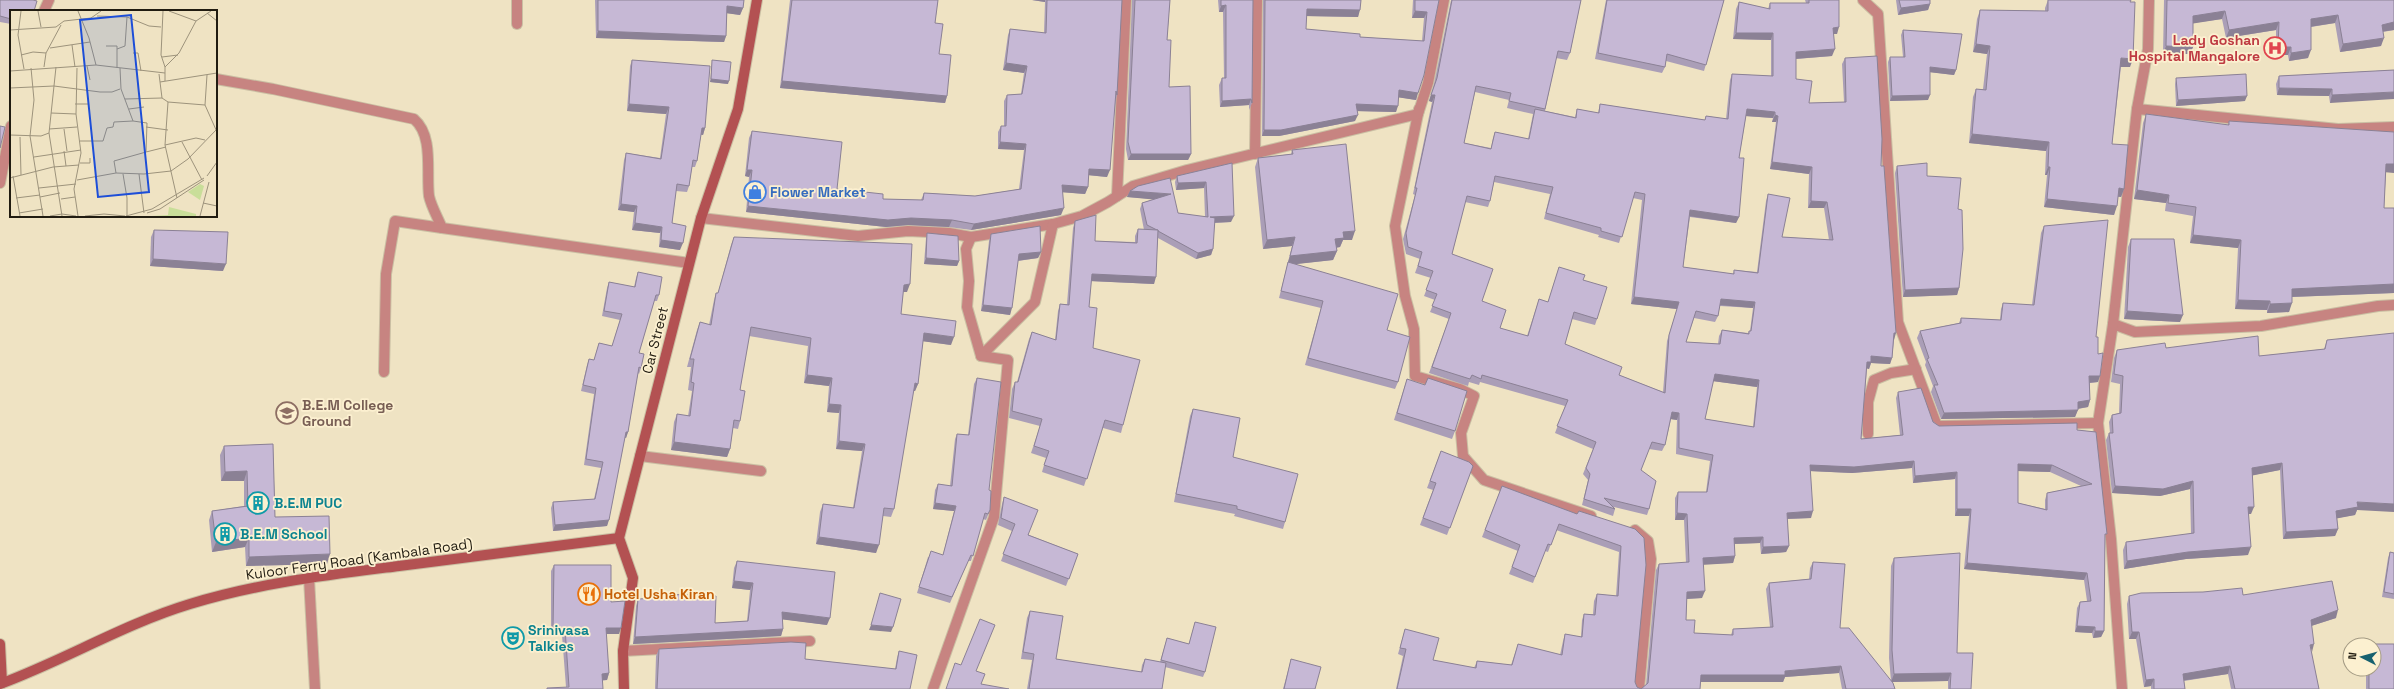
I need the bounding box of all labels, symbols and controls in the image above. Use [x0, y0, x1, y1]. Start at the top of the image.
inset map [10, 10, 217, 217]
place label: Lady Goshan Hospital Mangalore [2129, 31, 2260, 65]
hospital icon: Lady Goshan Hospital Mangalore [2262, 35, 2288, 61]
shop icon: Flower Market [742, 179, 768, 205]
place label: Flower Market [770, 183, 866, 201]
street label: Car Street [638, 304, 672, 376]
place label: B.E.M College Ground [302, 396, 393, 430]
school or university icon: B.E.M College Ground [274, 400, 300, 426]
building icon: B.E.M PUC [245, 490, 271, 516]
place label: B.E.M PUC [274, 494, 342, 512]
building icon: B.E.M School [212, 521, 238, 547]
place label: B.E.M School [240, 525, 327, 543]
street label: Kuloor Ferry Road (Kambala Road) [244, 534, 474, 584]
restaurant icon: Hotel Usha Kiran [576, 581, 602, 607]
place label: Hotel Usha Kiran [604, 585, 715, 603]
place label: Srinivasa Talkies [528, 621, 589, 655]
theatre icon: Srinivasa Talkies [500, 625, 526, 651]
north arrow [2342, 637, 2382, 677]
text: N [2345, 652, 2359, 660]

